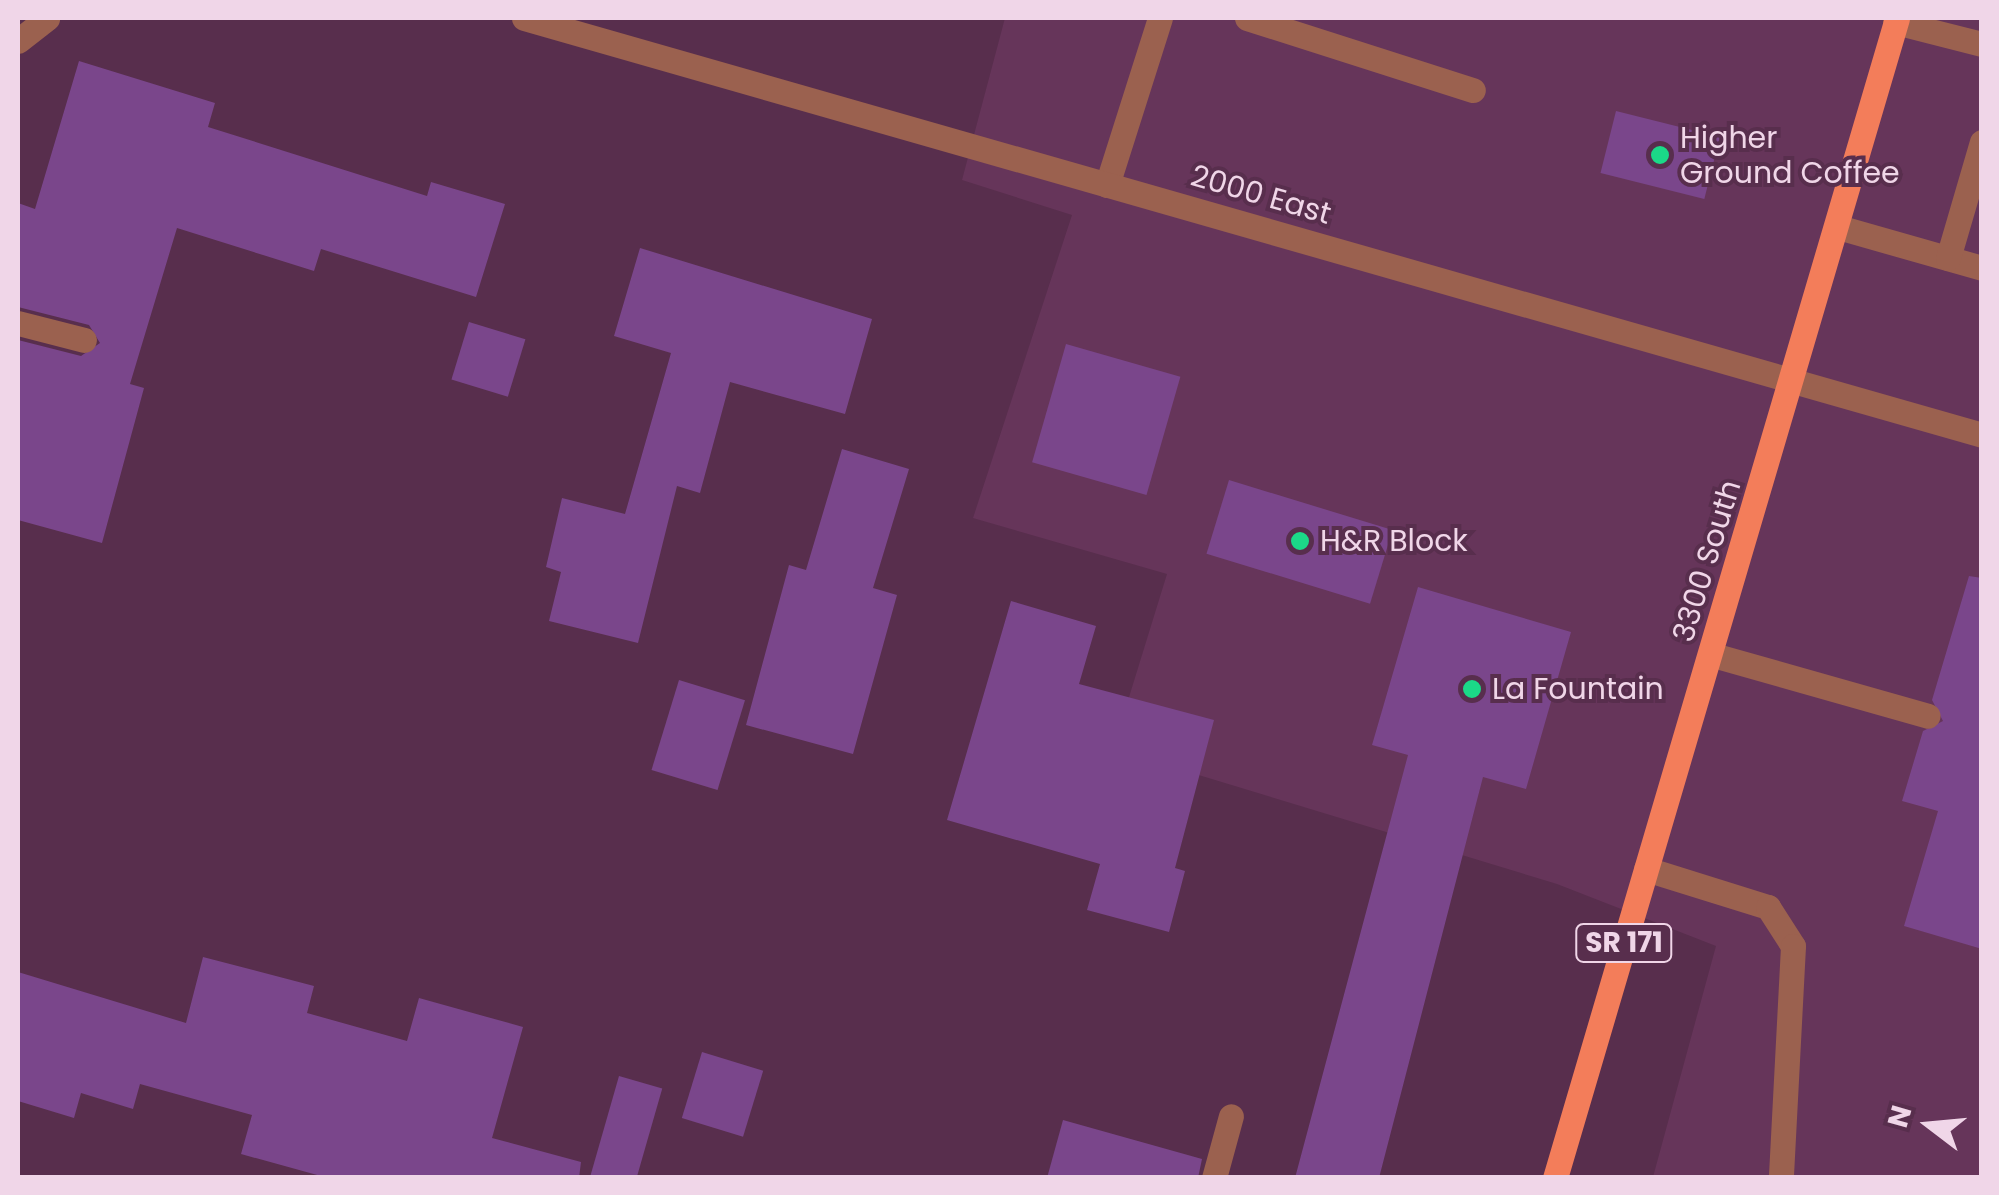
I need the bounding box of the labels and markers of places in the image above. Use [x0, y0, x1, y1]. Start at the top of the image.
place label: Higher Ground Coffee [1680, 120, 1900, 190]
marker: Higher Ground Coffee [1649, 144, 1671, 166]
place label: H&R Block [1320, 523, 1468, 559]
marker: H&R Block [1289, 530, 1311, 552]
place label: La Fountain [1492, 671, 1664, 707]
marker: La Fountain [1461, 678, 1483, 700]

